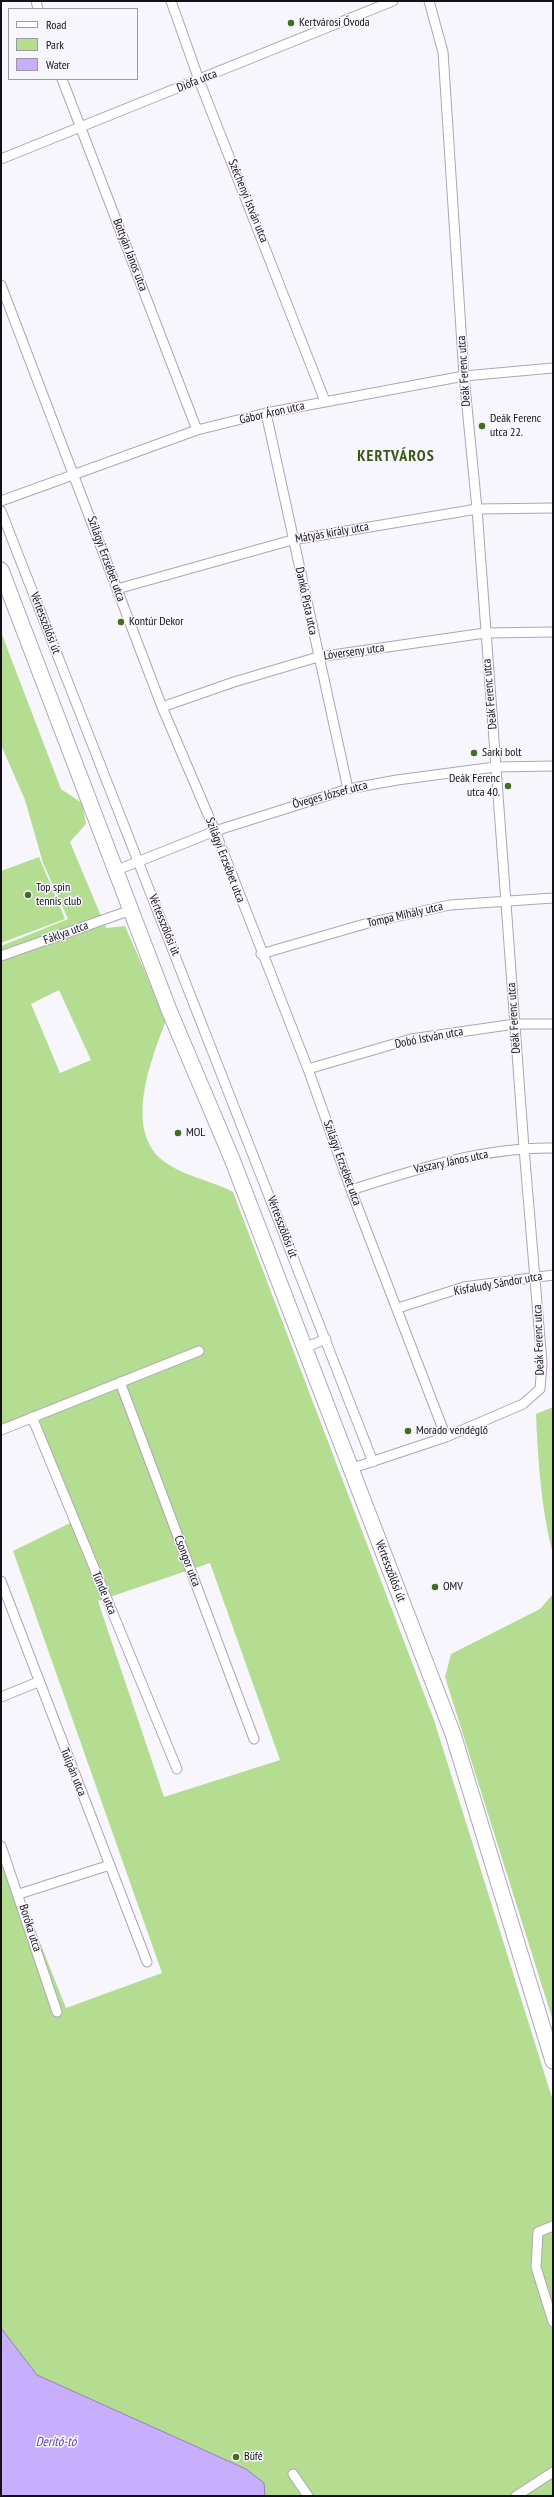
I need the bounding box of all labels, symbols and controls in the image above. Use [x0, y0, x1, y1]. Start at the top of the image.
legend [8, 8, 138, 80]
place label: Kertvárosi Óvoda [299, 16, 370, 30]
text: Road [46, 17, 66, 32]
marker: Kertvárosi Óvoda [286, 18, 296, 28]
text: Park [46, 37, 64, 52]
text: Water [46, 57, 70, 72]
street label: Diófa utca [175, 66, 219, 96]
street label: Széchenyi István utca [225, 157, 271, 245]
street label: Bottyán János utca [110, 217, 150, 293]
street label: Deák Ferenc utca [454, 335, 474, 407]
street label: Gábor Áron utca [238, 399, 306, 427]
place label: Deák Ferenc utca 22. [490, 412, 541, 440]
marker: Deák Ferenc utca 22. [477, 421, 487, 431]
district label: KERTVÁROS [357, 446, 435, 466]
street label: Szilágyi Erzsébet utca [84, 514, 128, 604]
street label: Mátyás király utca [294, 519, 370, 547]
street label: Dankó Pista utca [292, 566, 320, 636]
street label: Vértesszőlősi út [27, 590, 63, 656]
place label: Kontúr Dekor [129, 615, 184, 629]
marker: Kontúr Dekor [116, 617, 126, 627]
street label: Lóverseny utca [323, 641, 385, 663]
street label: Deák Ferenc utca [480, 658, 500, 730]
place label: Sarki bolt [482, 746, 522, 760]
marker: Sarki bolt [469, 748, 479, 758]
place label: Deák Ferenc utca 40. [449, 772, 500, 800]
street label: Öveges József utca [291, 778, 369, 812]
marker: Deák Ferenc utca 40. [503, 781, 513, 791]
street label: Szilágyi Erzsébet utca [202, 816, 248, 904]
place label: Top spin tennis club [36, 881, 81, 909]
marker: Top spin tennis club [23, 890, 33, 900]
street label: Vértesszőlősi út [145, 892, 183, 958]
street label: Tompa Mihály utca [366, 899, 444, 931]
street label: Fáklya utca [42, 918, 90, 948]
street label: Deák Ferenc utca [504, 982, 524, 1054]
street label: Dobó István utca [394, 1024, 464, 1052]
street label: Szilágyi Erzsébet utca [320, 1118, 364, 1208]
place label: MOL [186, 1126, 205, 1140]
marker: MOL [173, 1128, 183, 1138]
street label: Vaszary János utca [413, 1147, 489, 1177]
street label: Vértesszőlősi út [264, 1194, 300, 1260]
street label: Kisfaludy Sándor utca [453, 1269, 543, 1299]
street label: Deák Ferenc utca [531, 1304, 547, 1376]
place label: Morado vendéglő [416, 1424, 488, 1438]
marker: Morado vendéglő [403, 1426, 413, 1436]
street label: Csongor utca [171, 1533, 203, 1589]
street label: Vértesszőlősi út [372, 1538, 408, 1604]
street label: Tünde utca [89, 1569, 119, 1617]
place label: OMV [443, 1580, 463, 1594]
marker: OMV [430, 1582, 440, 1592]
street label: Tulipán utca [57, 1746, 89, 1798]
street label: Boróka utca [16, 1903, 44, 1953]
water label: Derítő-tó [36, 2434, 76, 2450]
place label: Büfé [244, 2450, 263, 2464]
marker: Büfé [231, 2452, 241, 2462]

